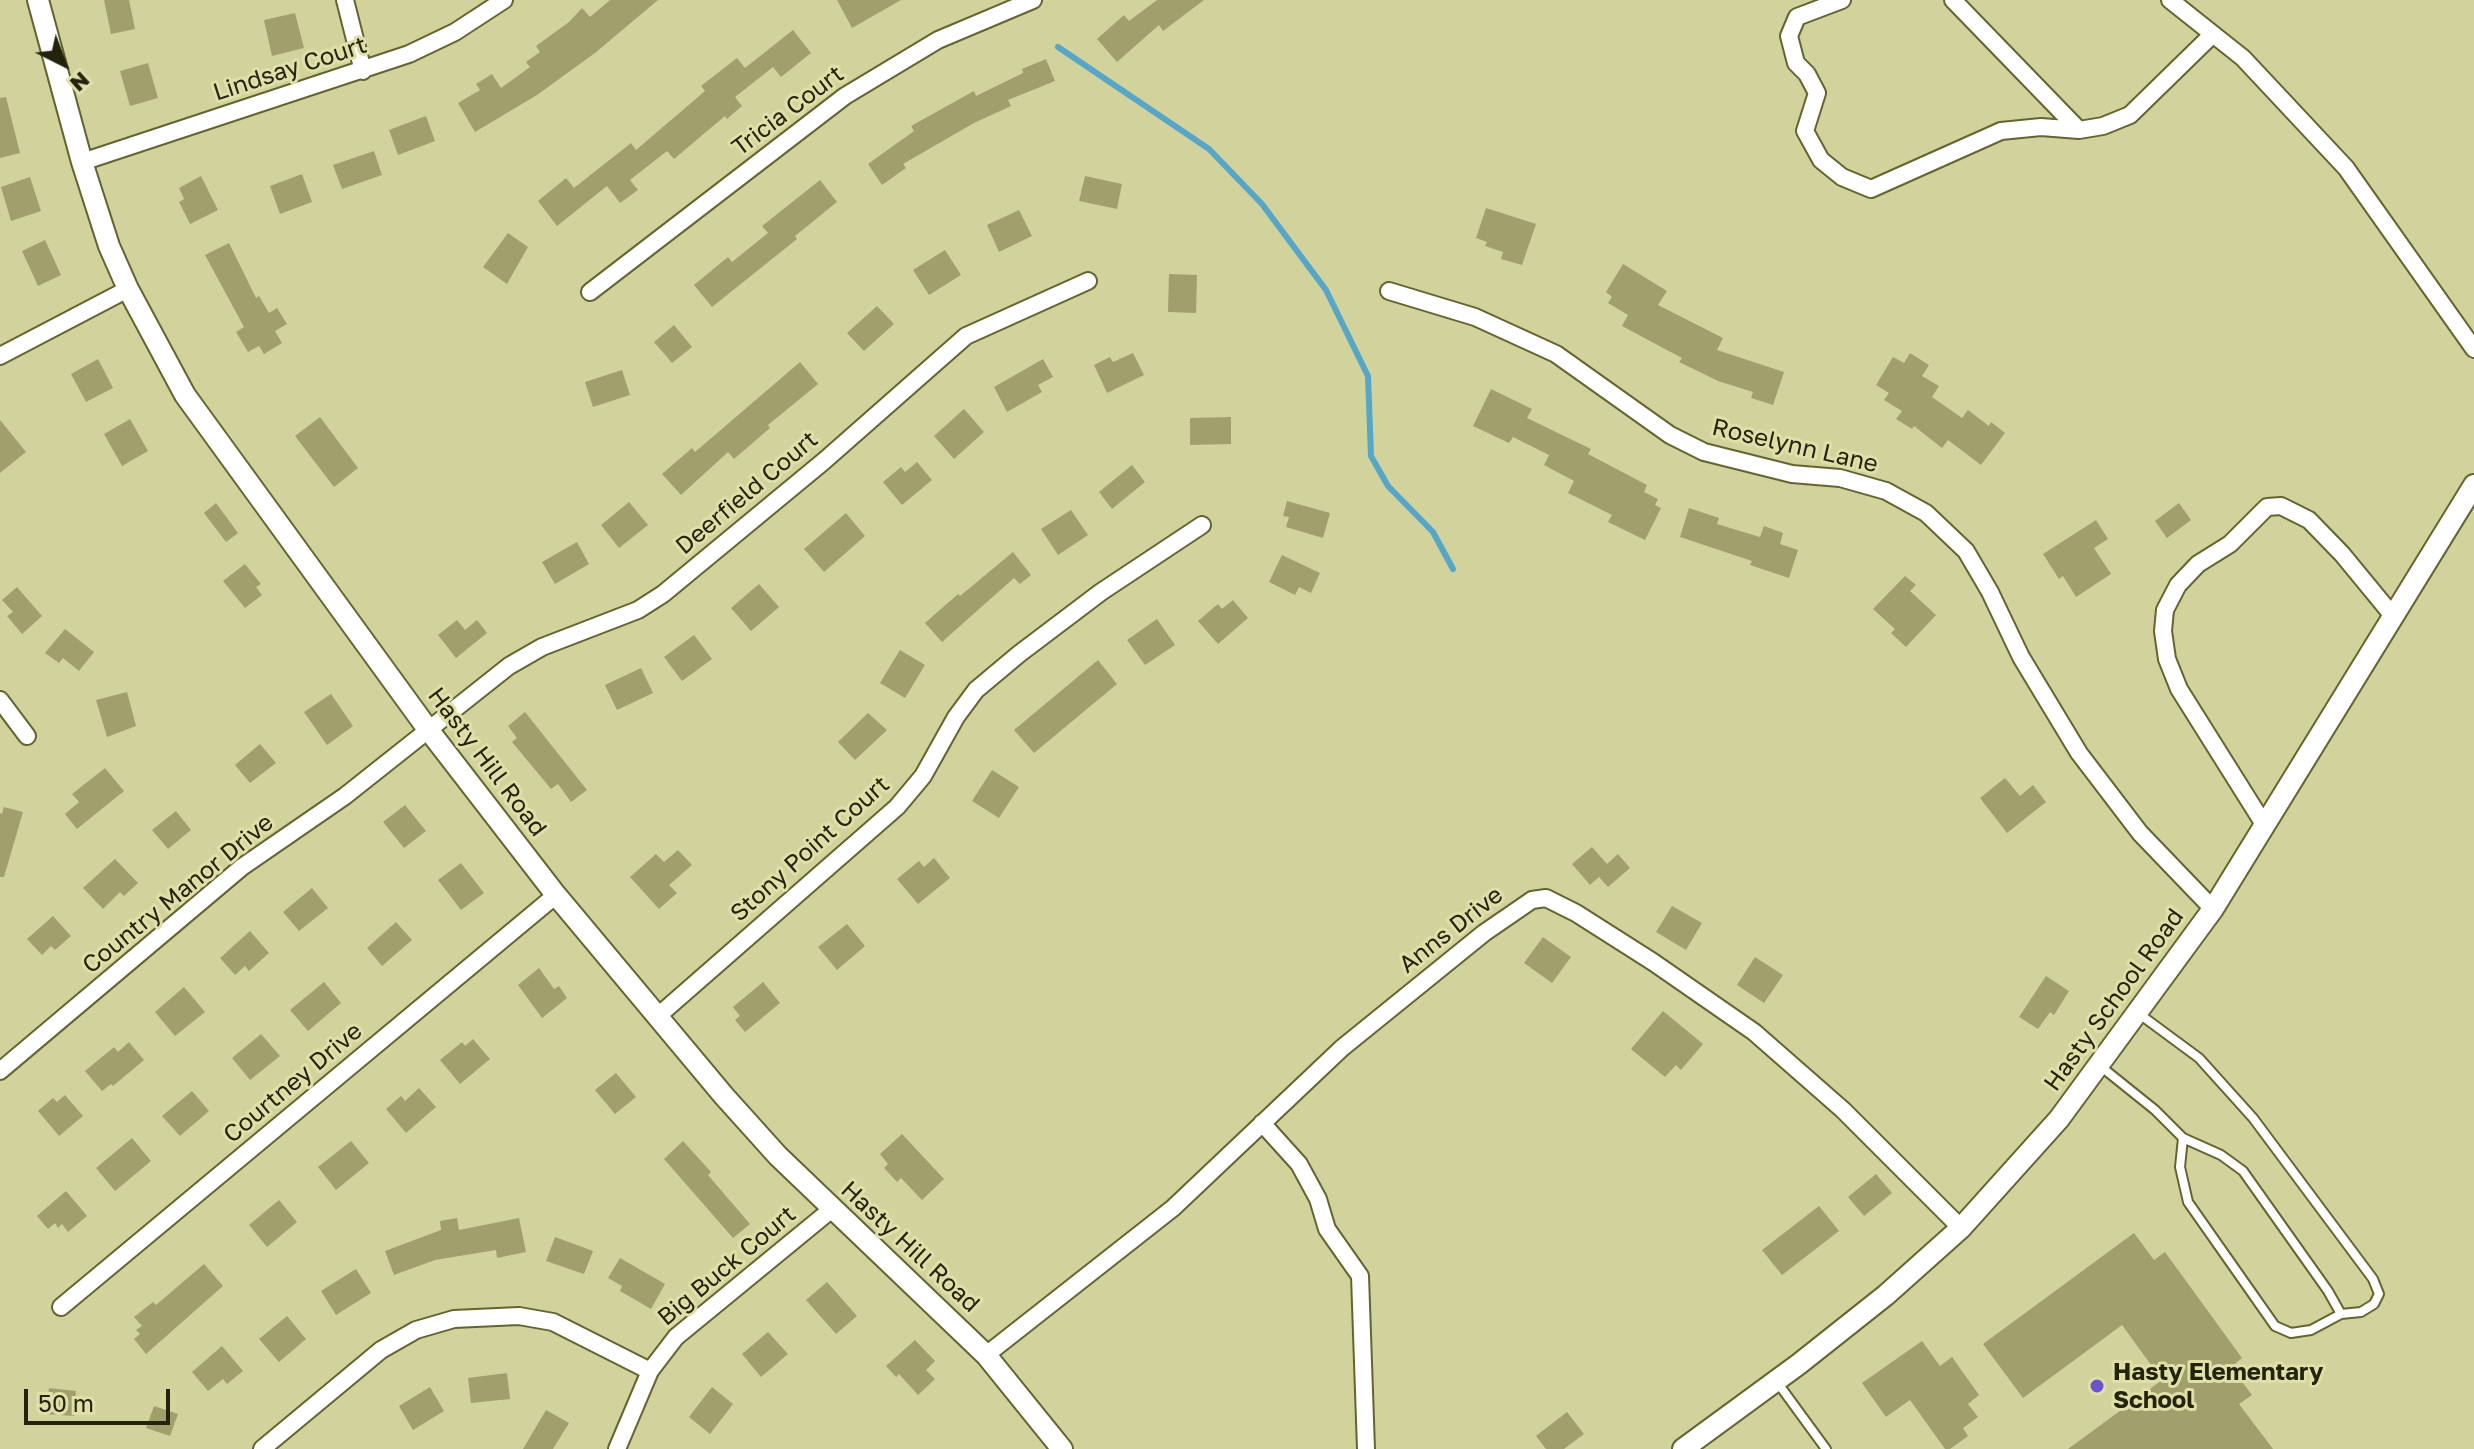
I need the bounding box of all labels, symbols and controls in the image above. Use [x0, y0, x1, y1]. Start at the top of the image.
north arrow [24, 24, 104, 104]
street label: Lindsay Court [210, 31, 370, 107]
street label: Tricia Court [727, 60, 849, 162]
text: N [65, 67, 96, 98]
street label: Roselynn Lane [1709, 413, 1881, 479]
street label: Deerfield Court [670, 425, 824, 561]
street label: Hasty Hill Road [422, 682, 552, 842]
street label: Stony Point Court [725, 770, 895, 928]
street label: Country Manor Drive [77, 808, 279, 980]
street label: Anns Drive [1393, 881, 1509, 979]
street label: Hasty School Road [2038, 903, 2190, 1097]
street label: Courtney Drive [218, 1017, 368, 1149]
street label: Hasty Hill Road [835, 1175, 985, 1319]
street label: Big Buck Court [652, 1200, 802, 1332]
place label: Hasty Elementary School [2113, 1358, 2323, 1414]
scale bar [28, 1373, 174, 1423]
marker: Hasty Elementary School [2088, 1377, 2106, 1395]
text: 50 m [38, 1388, 94, 1417]

